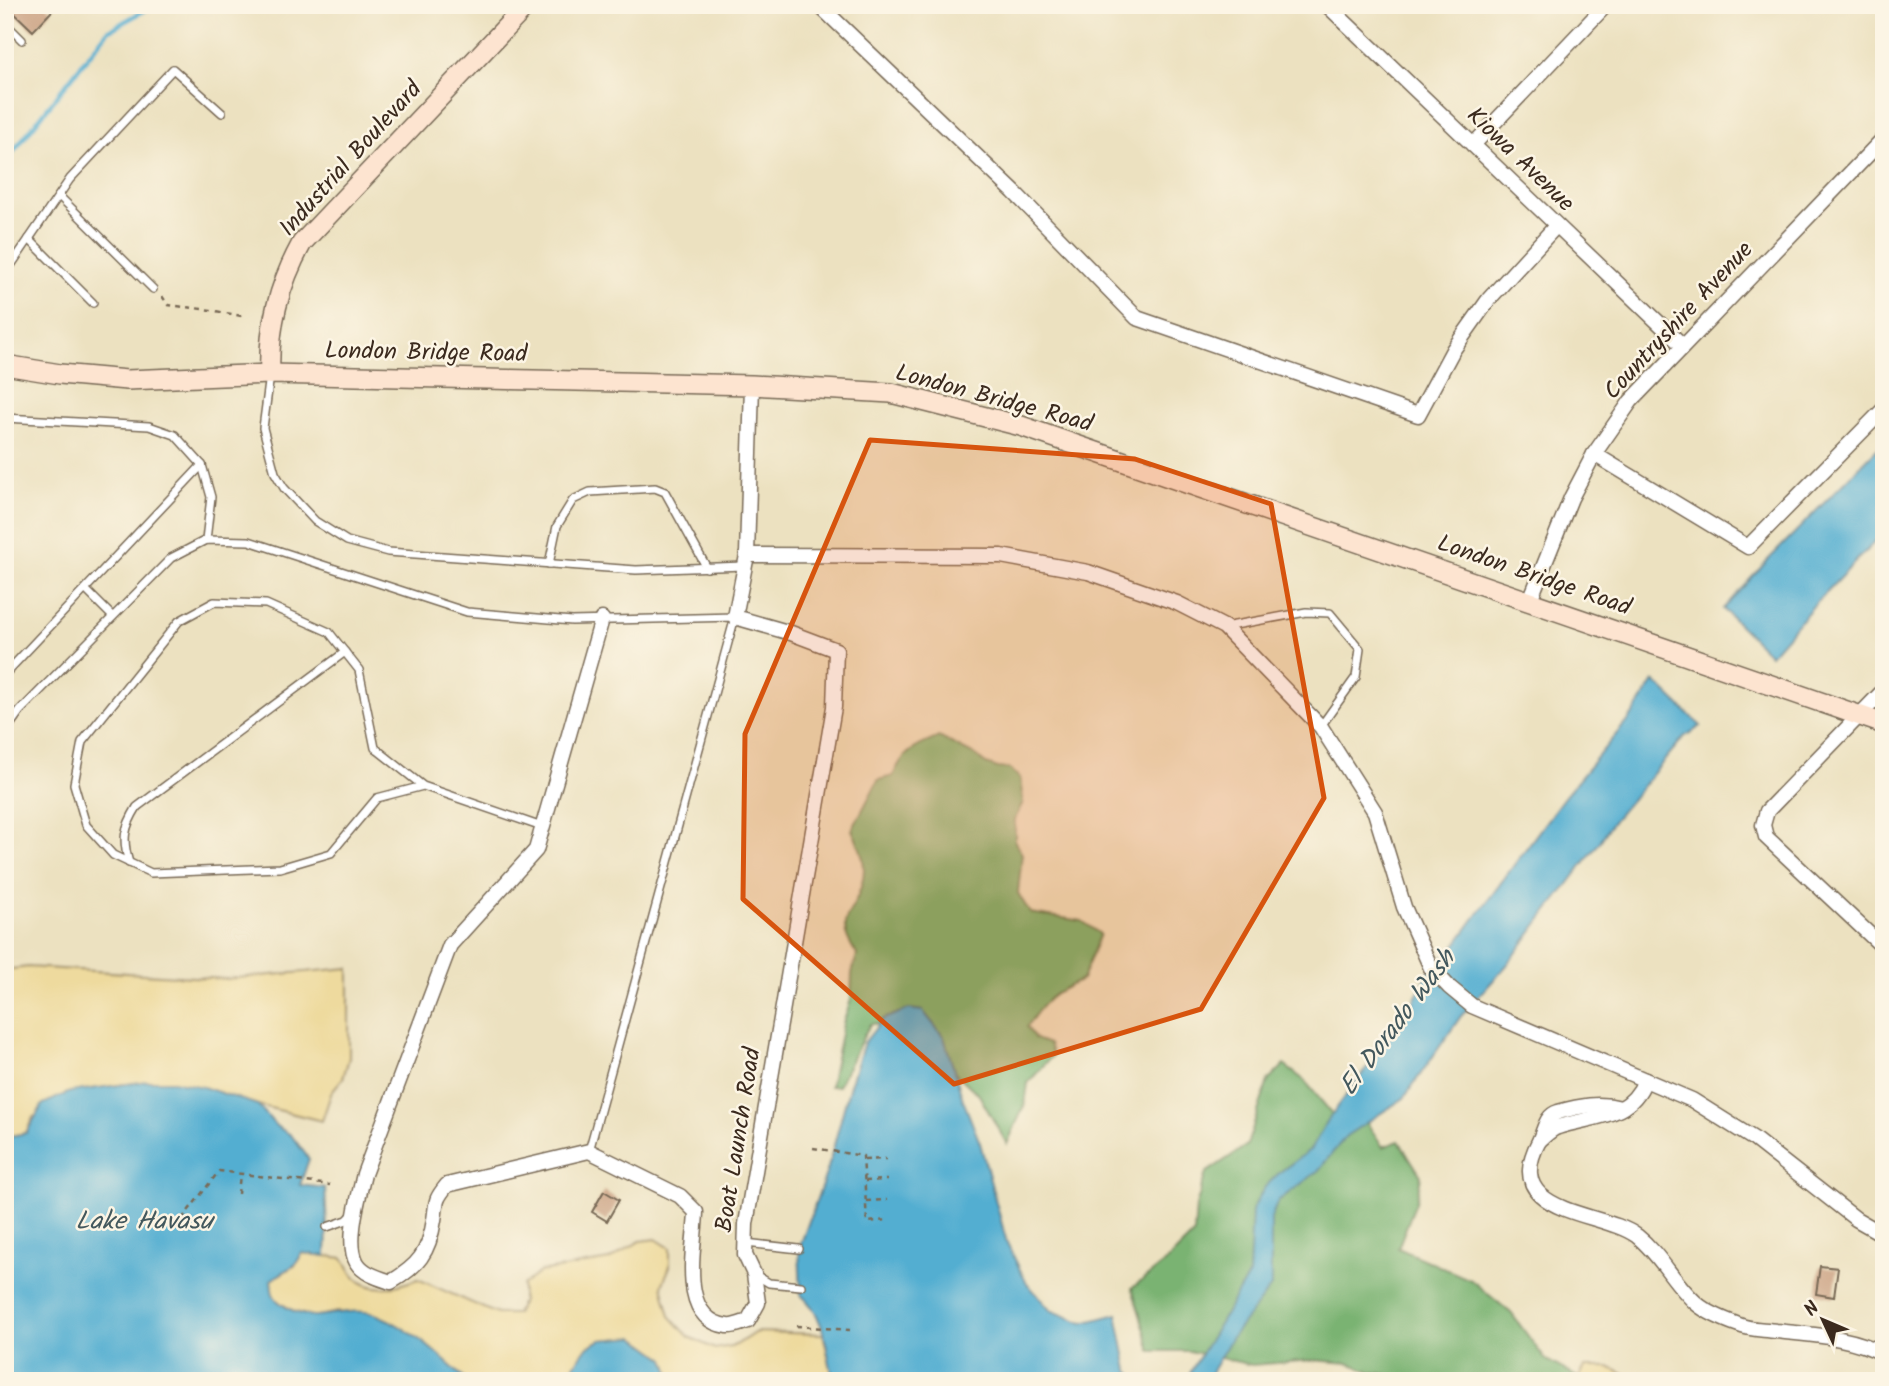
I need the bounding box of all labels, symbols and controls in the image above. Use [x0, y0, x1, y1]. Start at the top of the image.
street label: Industrial Boulevard [270, 71, 433, 246]
street label: Kiowa Avenue [1457, 98, 1583, 222]
street label: Countryshire Avenue [1595, 232, 1764, 410]
street label: London Bridge Road [324, 332, 529, 374]
street label: London Bridge Road [891, 354, 1098, 444]
street label: London Bridge Road [1432, 525, 1637, 628]
water label: El Dorado Wash [1329, 939, 1468, 1105]
street label: Boat Launch Road [705, 1044, 773, 1235]
water label: Lake Havasu [75, 1201, 216, 1243]
north arrow [1787, 1284, 1857, 1354]
text: N [1797, 1295, 1827, 1324]

